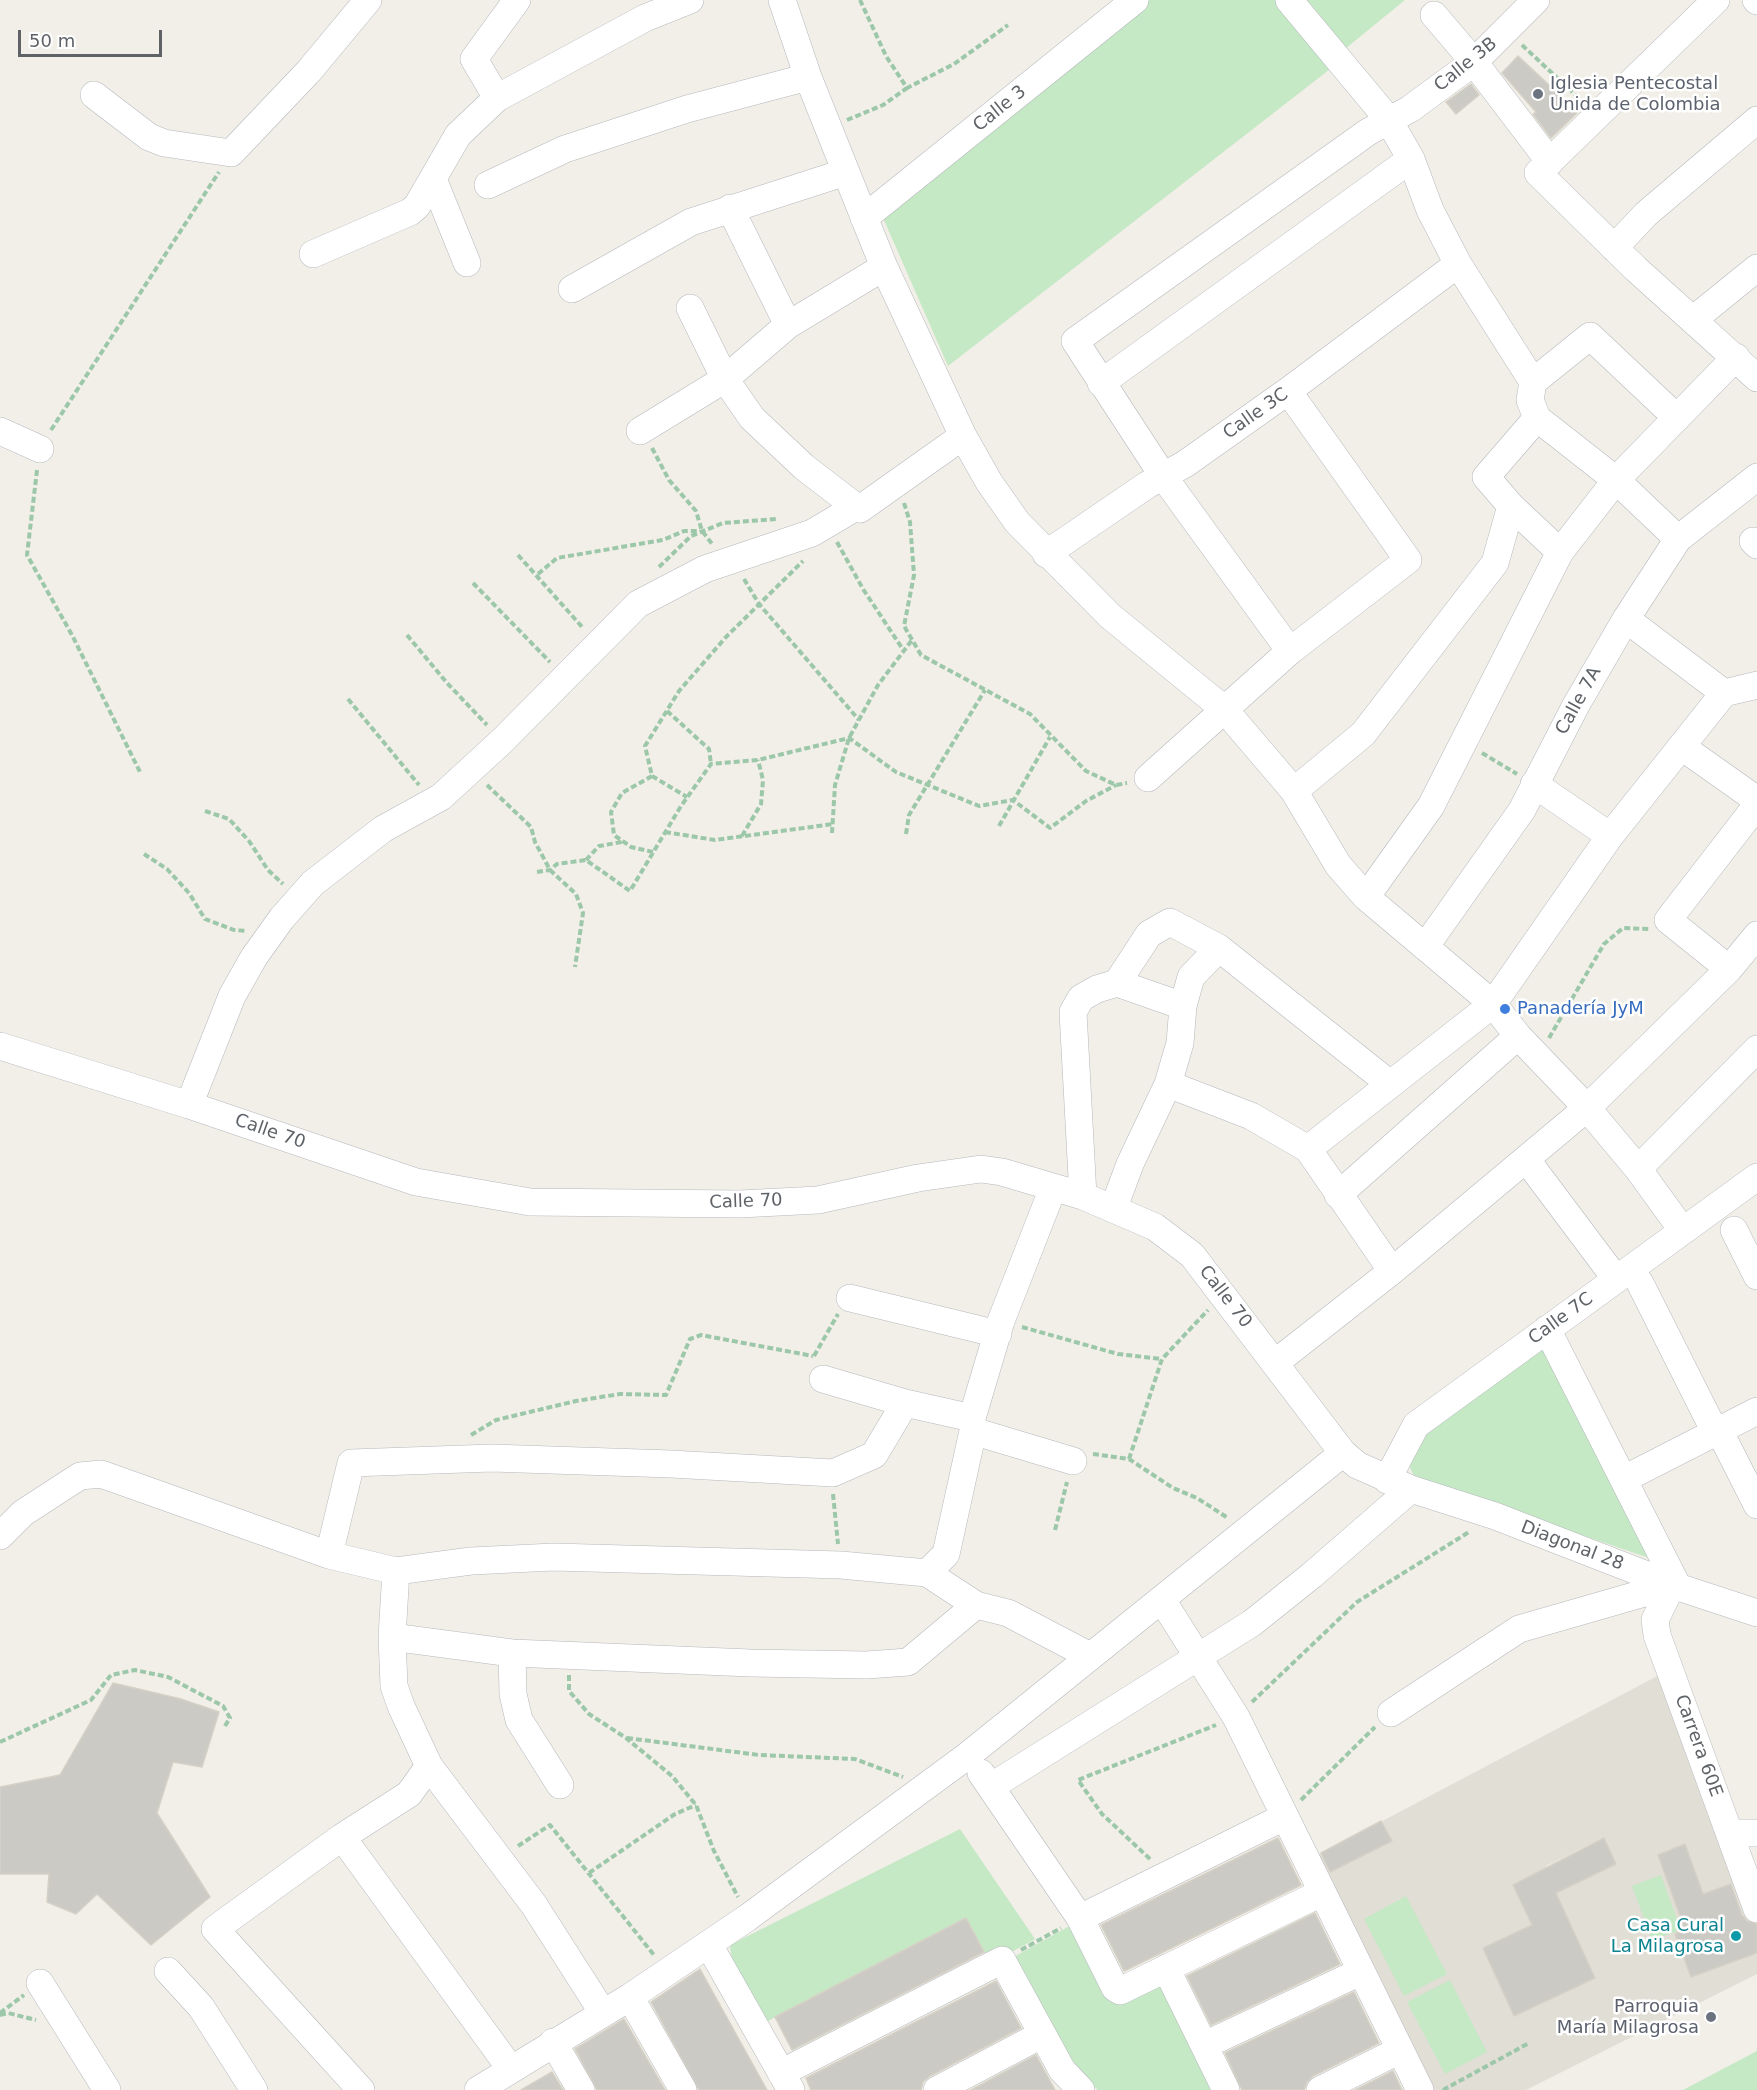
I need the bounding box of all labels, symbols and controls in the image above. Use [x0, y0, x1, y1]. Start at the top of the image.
scale bar [21, 18, 165, 56]
text: 50 m [29, 30, 75, 51]
street label: Calle 3B [1430, 33, 1502, 97]
place label: Iglesia Pentecostal Unida de Colombia [1550, 73, 1721, 116]
street label: Calle 3 [969, 81, 1031, 137]
marker: Iglesia Pentecostal Unida de Colombia [1531, 87, 1545, 101]
street label: Calle 3C [1219, 384, 1293, 444]
street label: Calle 7A [1552, 663, 1606, 739]
place label: Panadería JyM [1517, 998, 1644, 1020]
marker: Panadería JyM [1498, 1002, 1512, 1016]
street label: Calle 70 [232, 1110, 308, 1154]
street label: Calle 70 [709, 1190, 783, 1214]
street label: Calle 70 [1194, 1261, 1256, 1333]
street label: Calle 7C [1525, 1288, 1597, 1350]
street label: Diagonal 28 [1518, 1516, 1626, 1576]
street label: Carrera 60E [1670, 1692, 1726, 1800]
place label: Casa Cural La Milagrosa [1611, 1915, 1724, 1958]
marker: Casa Cural La Milagrosa [1729, 1929, 1743, 1943]
place label: Parroquia María Milagrosa [1557, 1996, 1699, 2038]
marker: Parroquia María Milagrosa [1704, 2010, 1718, 2024]

